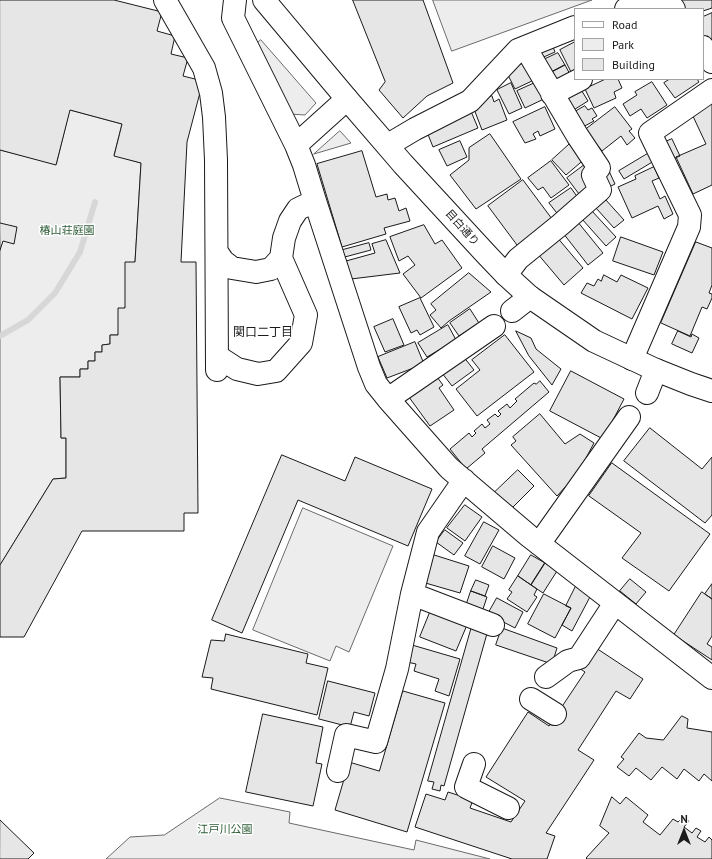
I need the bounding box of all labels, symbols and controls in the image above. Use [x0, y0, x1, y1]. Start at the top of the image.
legend [574, 8, 704, 80]
text: Road [612, 17, 637, 32]
text: Park [612, 37, 634, 52]
text: Building [612, 57, 655, 72]
street label: 目白通り [442, 207, 482, 249]
park label: 椿山荘庭園 [40, 224, 94, 238]
district label: 関口二丁目 [233, 326, 293, 340]
north arrow [664, 811, 704, 851]
text: N [680, 812, 688, 826]
park label: 江戸川公園 [198, 823, 252, 837]

